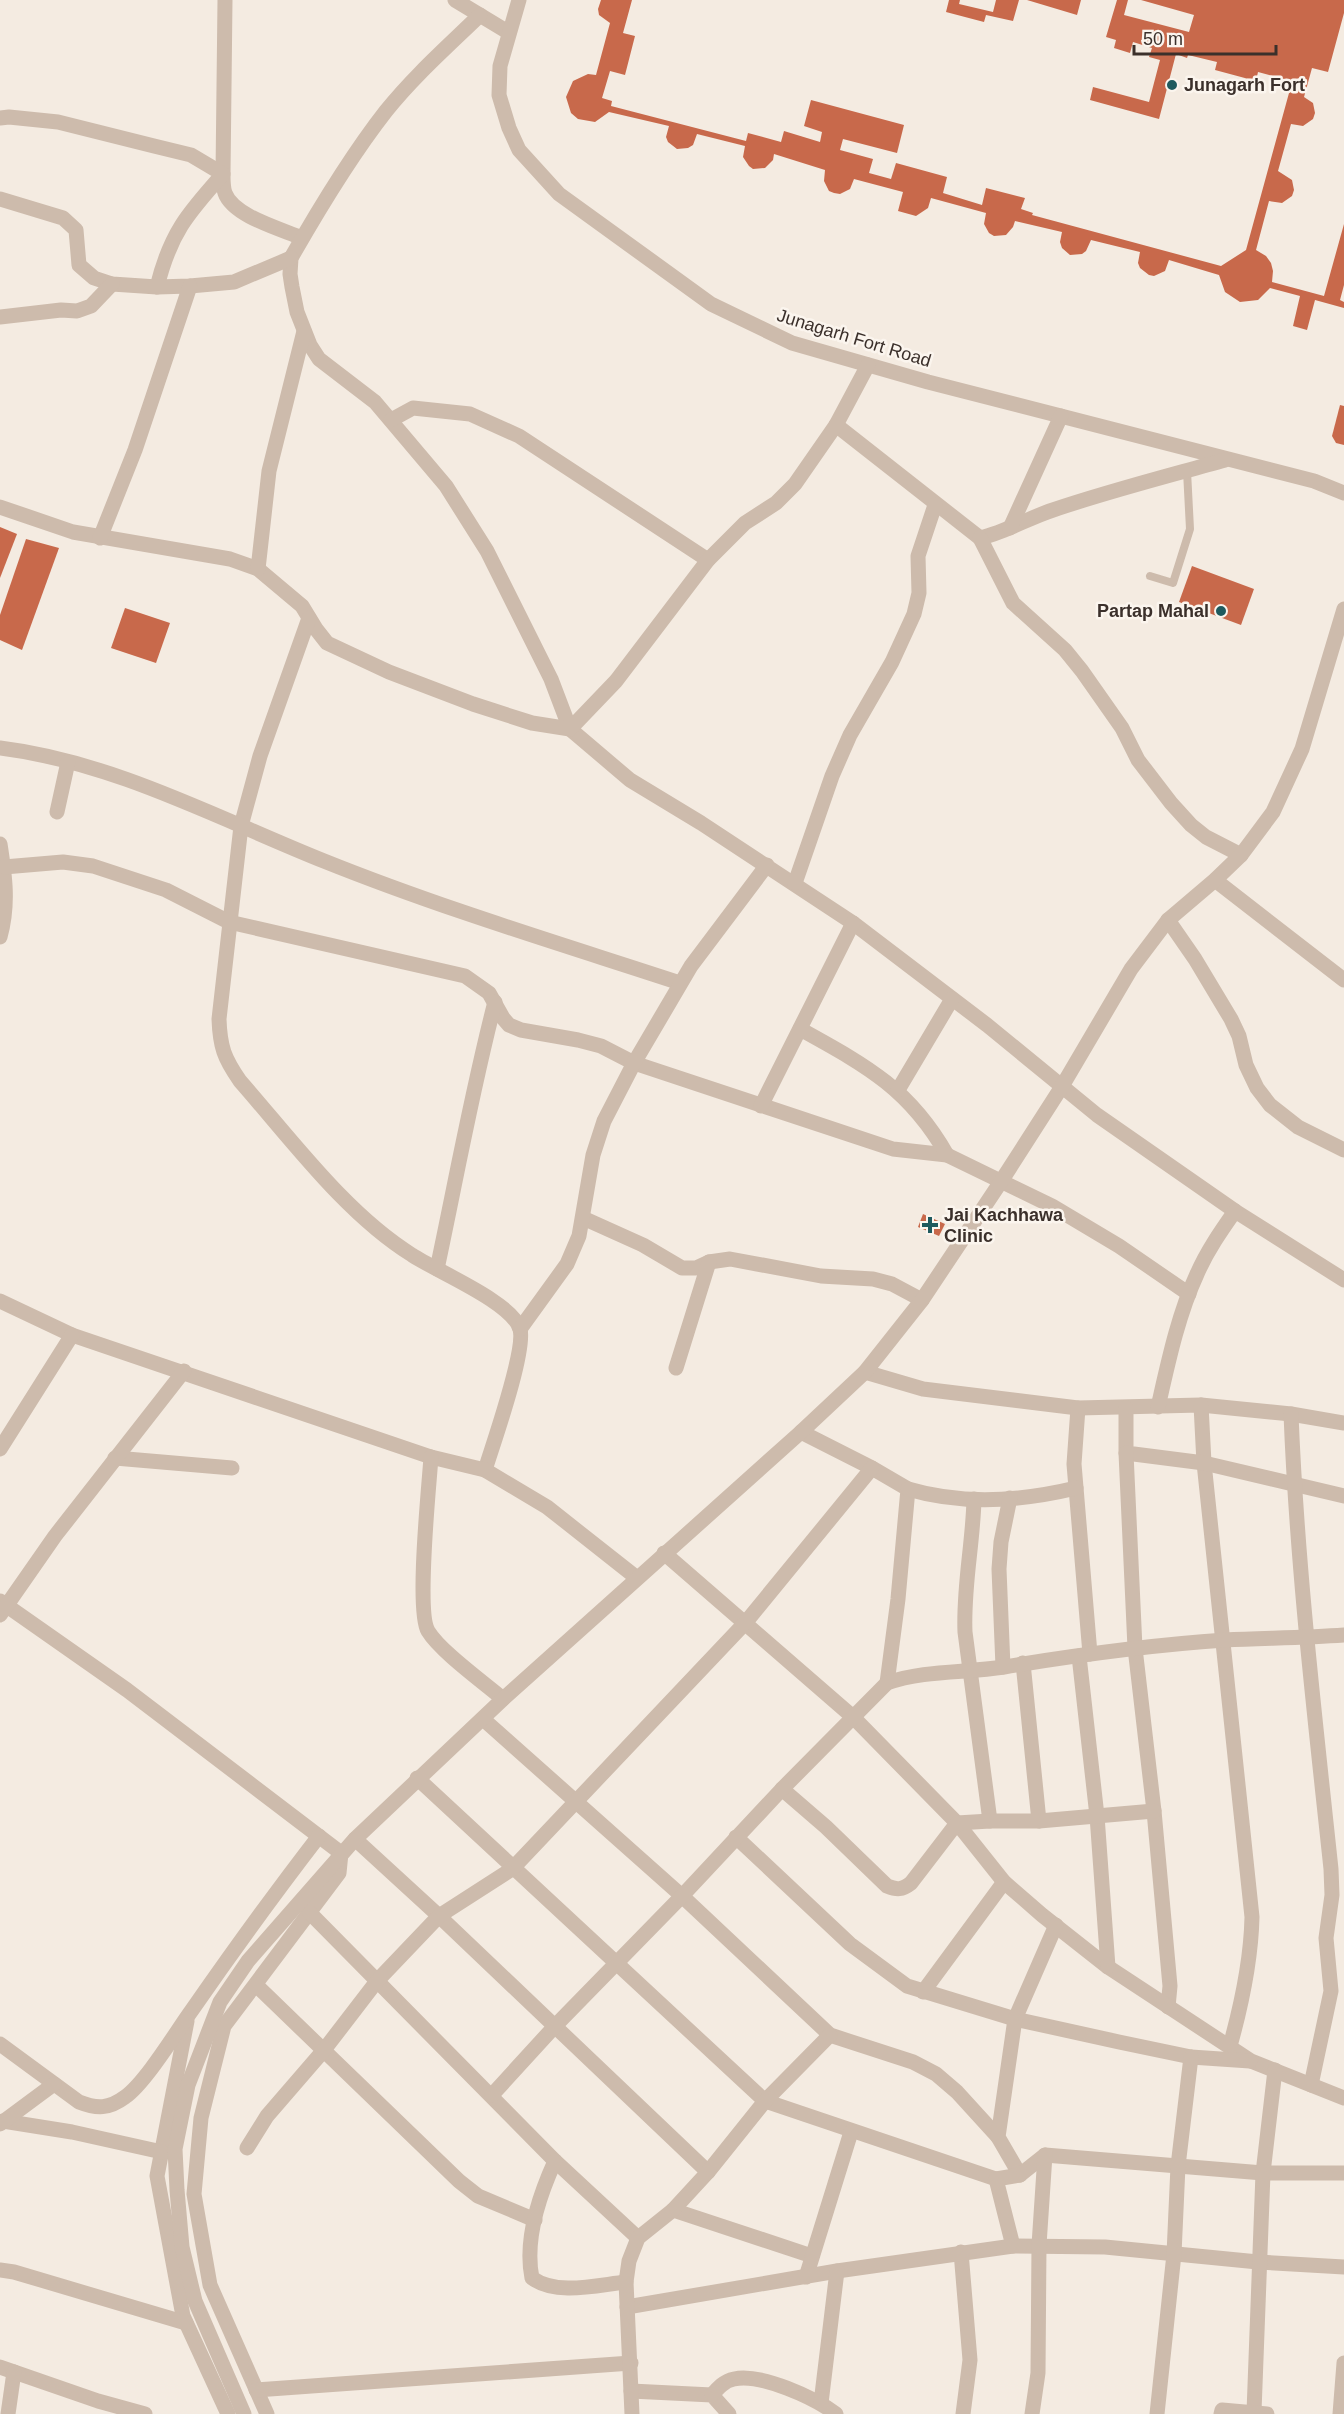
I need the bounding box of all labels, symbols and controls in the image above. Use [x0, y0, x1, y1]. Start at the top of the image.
scale bar [1134, 18, 1276, 56]
text: 50 m [1143, 29, 1183, 49]
place label: Junagarh Fort [1184, 75, 1305, 95]
marker: Junagarh Fort [1165, 78, 1179, 92]
street label: Junagarh Fort Road [775, 305, 933, 371]
place label: Partap Mahal [1097, 601, 1209, 621]
marker: Partap Mahal [1214, 604, 1228, 618]
place label: Jai Kachhawa Clinic [944, 1205, 1064, 1246]
marker: Jai Kachhawa Clinic [921, 1216, 939, 1234]

